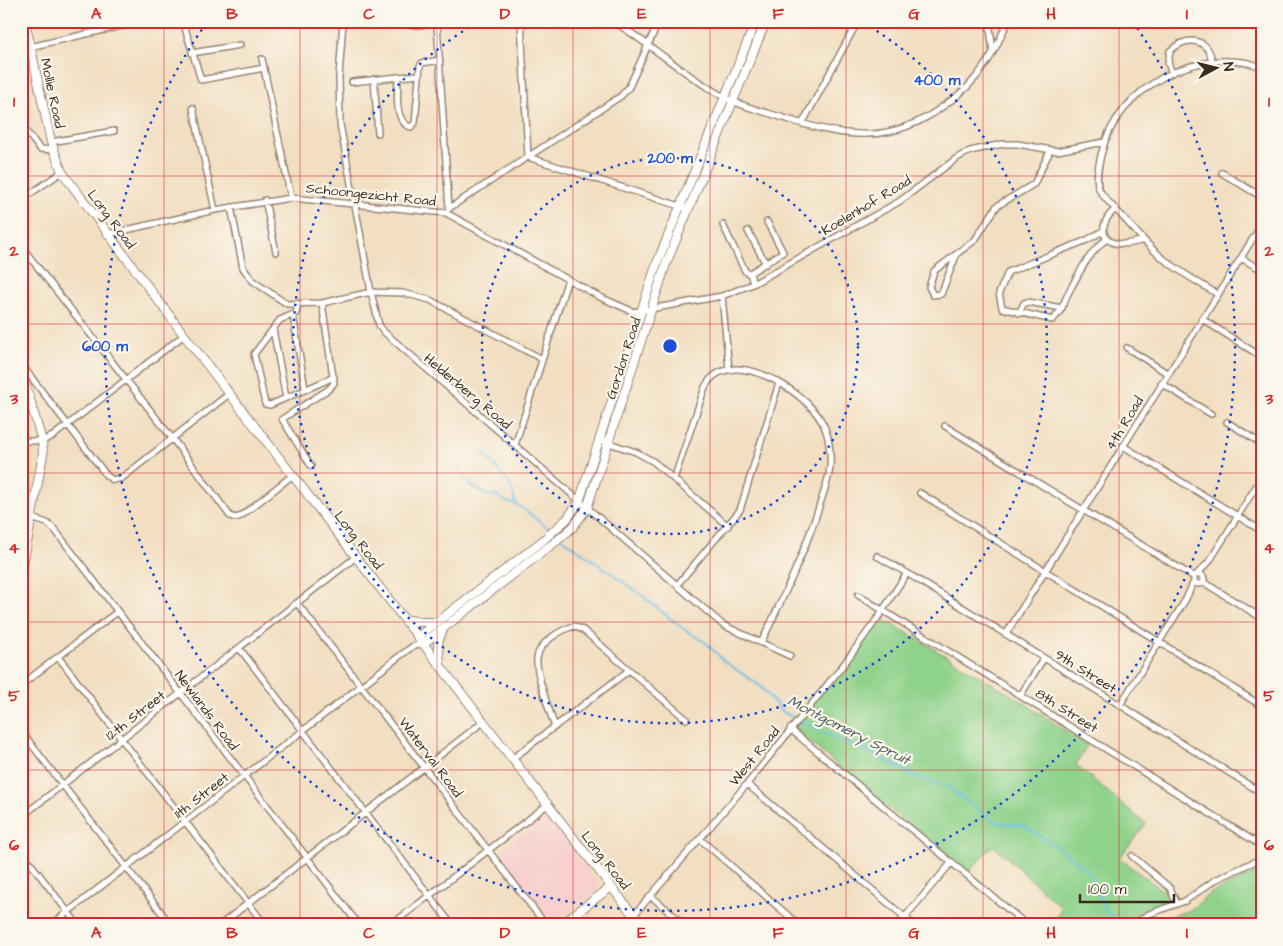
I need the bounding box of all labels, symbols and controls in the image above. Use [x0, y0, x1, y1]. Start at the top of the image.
text: A [91, 3, 102, 25]
text: B [226, 3, 238, 25]
text: C [363, 3, 375, 25]
text: D [500, 3, 511, 25]
text: E [637, 3, 647, 25]
text: F [772, 3, 784, 25]
text: G [908, 3, 920, 25]
text: H [1046, 3, 1056, 25]
text: I [1186, 3, 1188, 25]
north arrow [1190, 42, 1240, 92]
street label: Mollie Road [35, 56, 69, 130]
text: N [1217, 61, 1238, 72]
text: 400 m [914, 70, 961, 91]
text: 1 [13, 91, 16, 113]
text: 1 [1268, 91, 1271, 113]
text: 200 m [646, 148, 693, 169]
street label: Koelenhof Road [818, 171, 915, 241]
street label: Schoongezicht Road [305, 178, 437, 212]
street label: Long Road [82, 186, 140, 253]
text: 2 [8, 240, 19, 262]
text: 2 [1263, 240, 1274, 262]
street label: Gordon Road [601, 315, 647, 402]
text: 600 m [82, 336, 128, 357]
centre of rings [661, 337, 679, 355]
street label: Helderberg Road [419, 349, 515, 434]
text: 3 [9, 388, 19, 410]
text: 3 [1264, 388, 1274, 410]
street label: 4th Road [1101, 393, 1149, 454]
street label: Long Road [329, 507, 388, 574]
text: 4 [9, 537, 20, 559]
text: 4 [1264, 537, 1275, 559]
street label: 9th Street [1051, 645, 1120, 699]
street label: Newlands Road [169, 666, 243, 755]
street label: 8th Street [1031, 684, 1102, 738]
text: 5 [8, 685, 20, 707]
text: 5 [1263, 685, 1275, 707]
street label: 12th Street [101, 686, 170, 746]
water label: Montgomery Spruit [783, 690, 915, 772]
street label: Waterval Road [393, 713, 467, 802]
street label: West Road [725, 723, 785, 791]
street label: 11th Street [170, 768, 234, 824]
street label: Long Road [576, 827, 635, 894]
text: 6 [9, 834, 19, 856]
text: 6 [1264, 834, 1274, 856]
scale bar [1080, 871, 1174, 903]
text: 100 m [1088, 879, 1127, 900]
text: A [91, 922, 102, 944]
text: B [226, 922, 238, 944]
text: C [363, 922, 375, 944]
text: D [500, 922, 511, 944]
text: E [637, 922, 647, 944]
text: F [772, 922, 784, 944]
text: G [908, 922, 920, 944]
text: H [1046, 922, 1056, 944]
text: I [1186, 922, 1188, 944]

